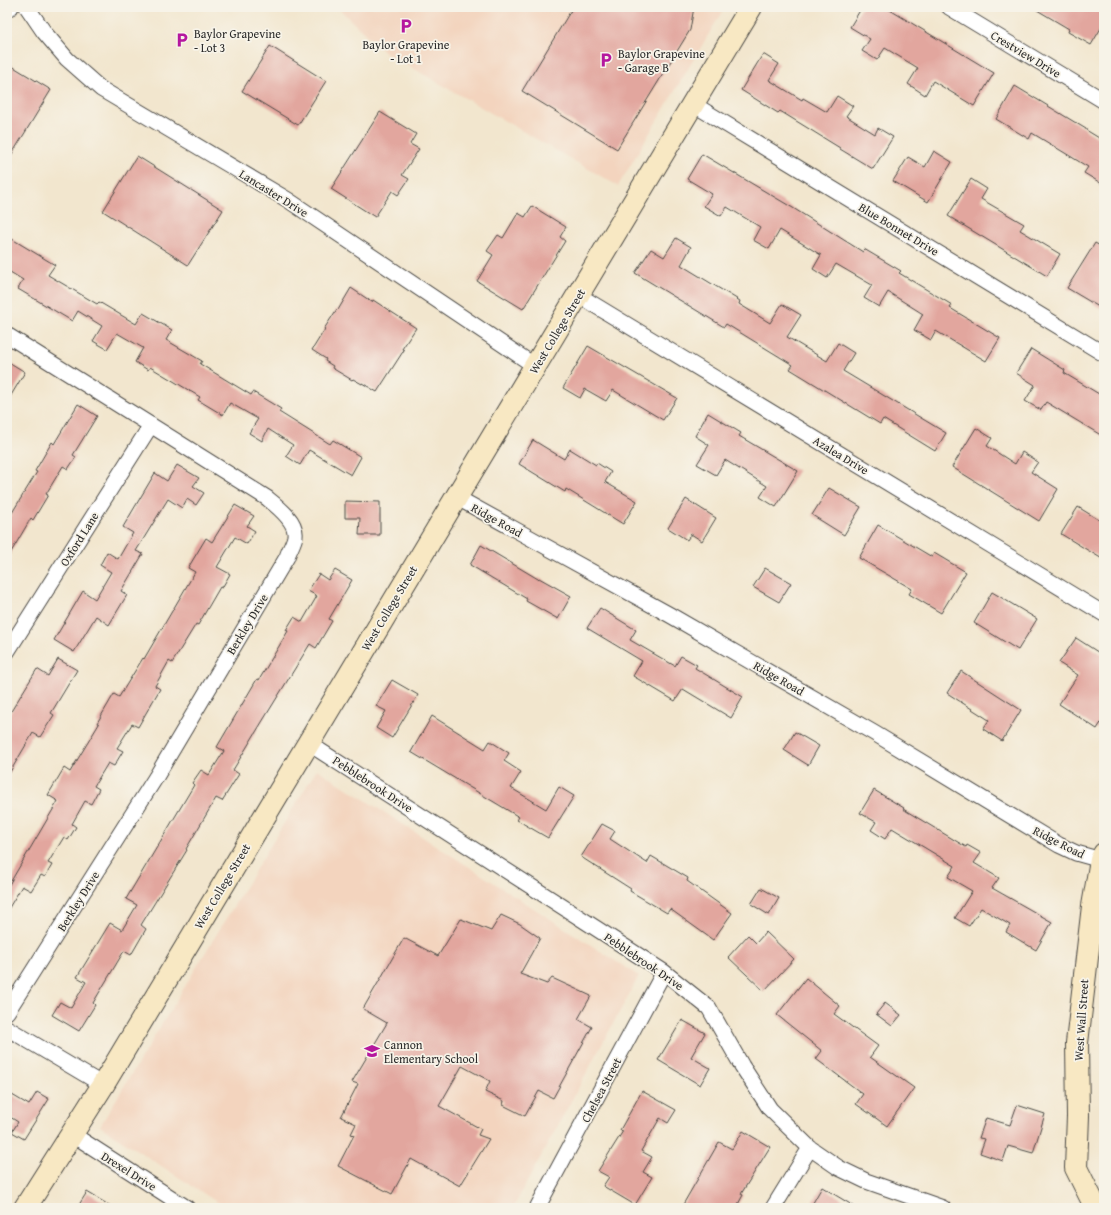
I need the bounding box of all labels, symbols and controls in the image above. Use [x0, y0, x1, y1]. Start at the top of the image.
parking icon: Baylor Grapevine - Lot 1 [397, 17, 415, 35]
place label: Baylor Grapevine - Lot 3 [194, 25, 281, 56]
street label: Crestview Drive [988, 26, 1065, 82]
parking icon: Baylor Grapevine - Lot 3 [173, 31, 191, 49]
place label: Baylor Grapevine - Lot 1 [363, 36, 450, 67]
place label: Baylor Grapevine - Garage B [618, 45, 705, 76]
parking icon: Baylor Grapevine - Garage B [597, 51, 615, 69]
street label: Lancaster Drive [236, 165, 312, 221]
street label: Blue Bonnet Drive [856, 198, 943, 260]
street label: West College Street [525, 285, 590, 377]
street label: Azalea Drive [810, 432, 872, 479]
street label: Ridge Road [468, 499, 526, 541]
street label: Oxford Lane [56, 508, 103, 569]
street label: West College Street [357, 562, 422, 654]
street label: Berkley Drive [222, 590, 272, 658]
street label: Ridge Road [750, 657, 808, 700]
street label: Pebblebrook Drive [330, 752, 417, 816]
street label: Ridge Road [1030, 822, 1088, 863]
street label: West College Street [190, 840, 255, 932]
street label: Berkley Drive [53, 867, 103, 934]
street label: Pebblebrook Drive [601, 928, 687, 994]
street label: West Wall Street [1070, 978, 1092, 1062]
place label: Cannon Elementary School [384, 1036, 479, 1067]
school or university icon: Cannon Elementary School [363, 1042, 381, 1060]
street label: Chelsea Street [577, 1054, 626, 1125]
street label: Drexel Drive [98, 1147, 160, 1195]

